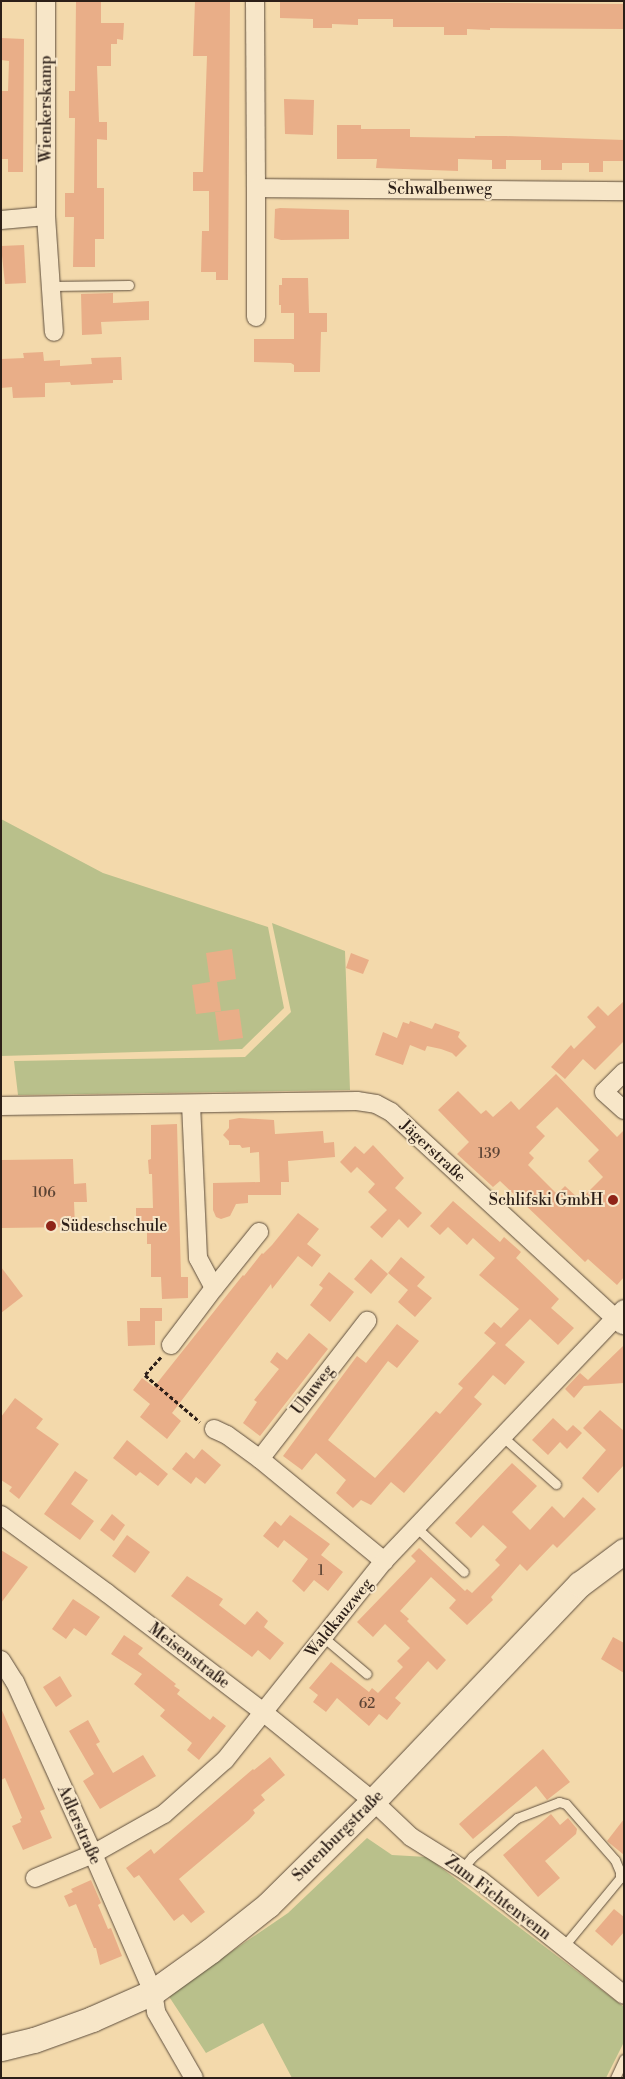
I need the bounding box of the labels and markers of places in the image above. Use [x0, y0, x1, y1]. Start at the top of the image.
place label: Schlifski GmbH [489, 1190, 603, 1210]
marker: Schlifski GmbH [607, 1194, 619, 1206]
place label: Südeschschule [61, 1216, 167, 1236]
marker: Südeschschule [45, 1220, 57, 1232]

